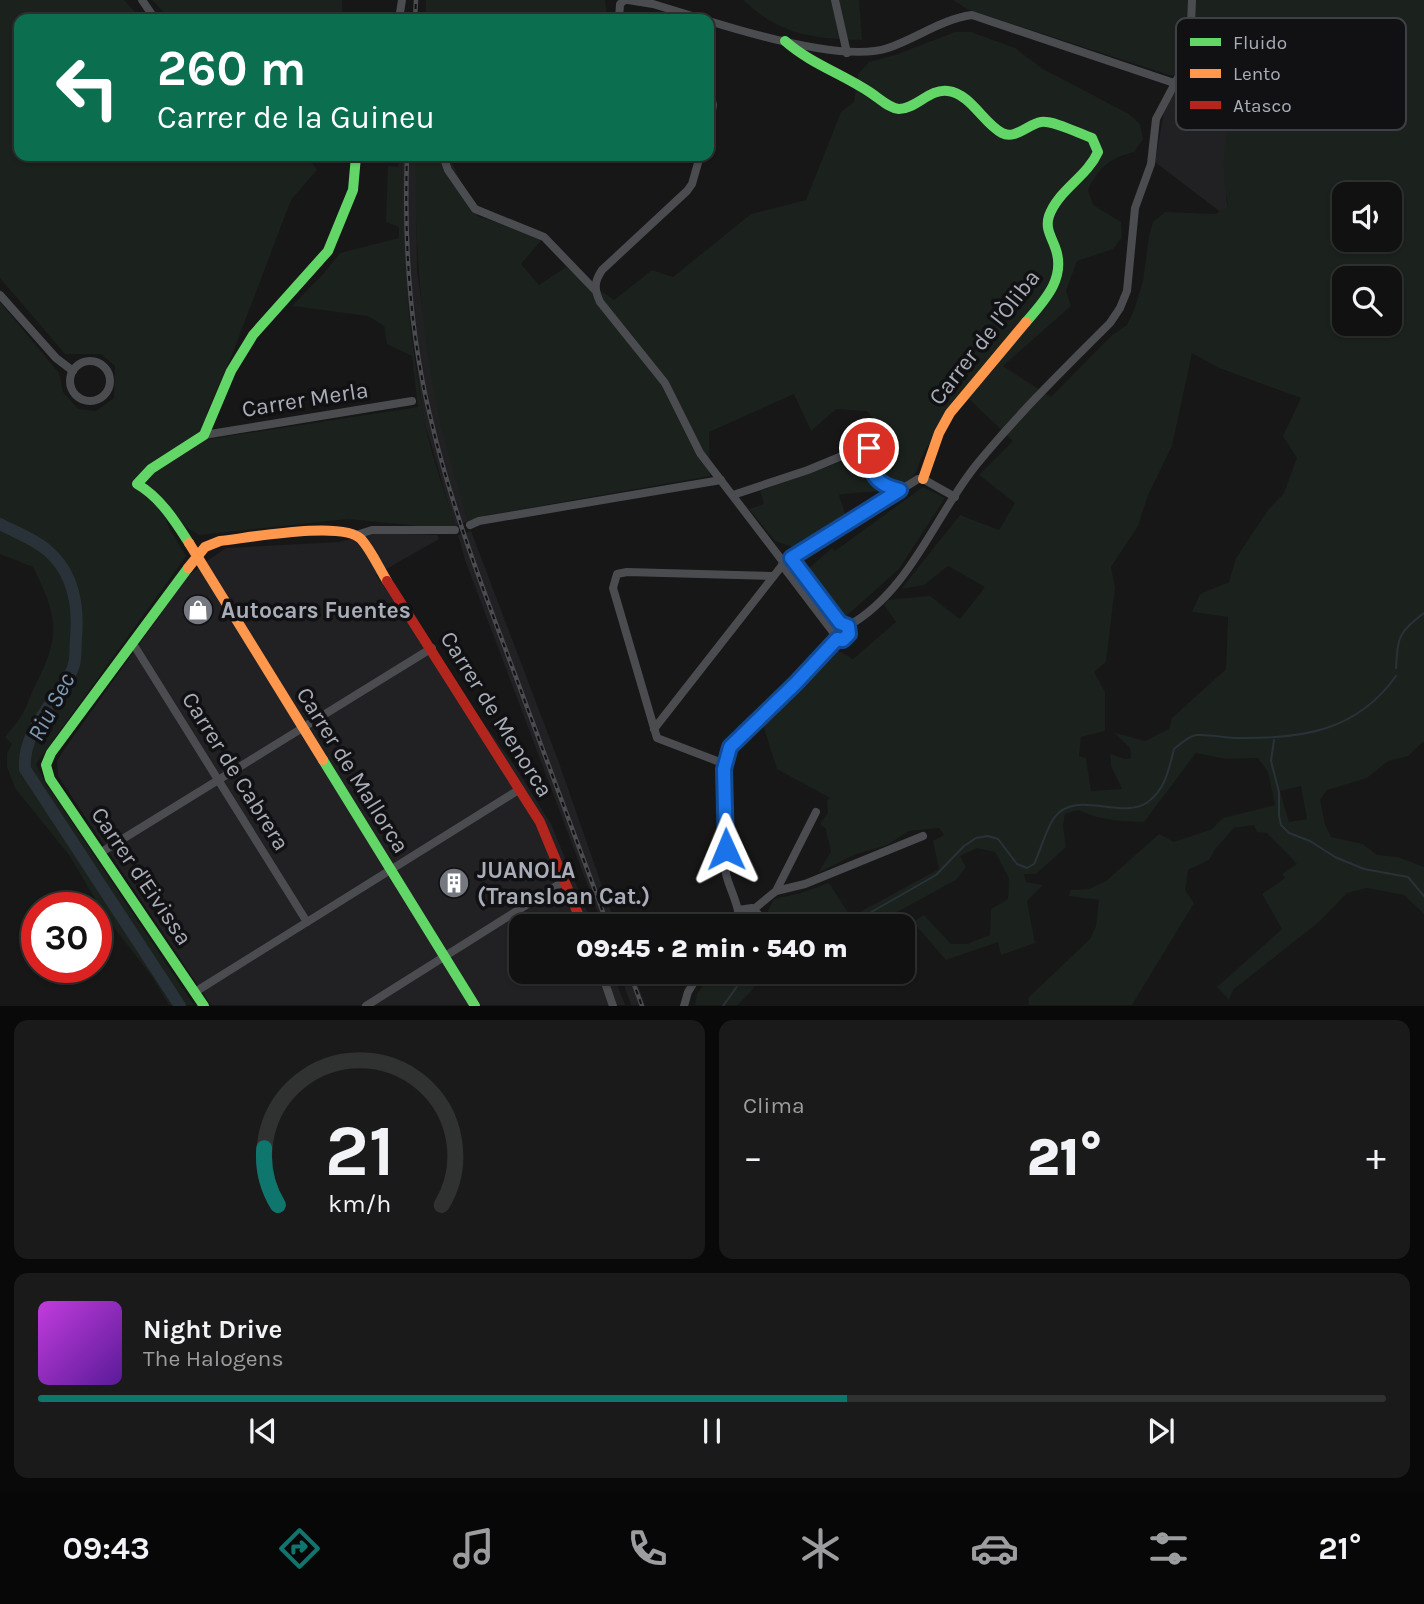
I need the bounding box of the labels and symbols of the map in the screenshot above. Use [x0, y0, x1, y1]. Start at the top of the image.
legend [1176, 18, 1406, 130]
text: Fluido [1233, 32, 1287, 54]
text: Lento [1233, 63, 1281, 85]
text: Atasco [1233, 95, 1292, 117]
street label: Carrer de l'Òliba [923, 264, 1045, 410]
street label: Carrer Merla [240, 376, 370, 423]
pin [839, 418, 899, 478]
shop icon: Autocars Fuentes [181, 593, 215, 627]
place label: Autocars Fuentes [221, 597, 411, 624]
street label: Carrer de Menorca [435, 626, 558, 802]
water label: Riu Sec [21, 668, 81, 746]
street label: Carrer de Mallorca [291, 682, 414, 858]
street label: Carrer de Cabrera [176, 687, 295, 855]
street label: Carrer d'Eivissa [85, 802, 198, 950]
position arrow [689, 812, 763, 886]
place label: JUANOLA (Transloan Cat.) [477, 857, 650, 910]
building icon: JUANOLA (Transloan Cat.) [437, 866, 471, 900]
speed limit sign: 30 [21, 892, 112, 983]

